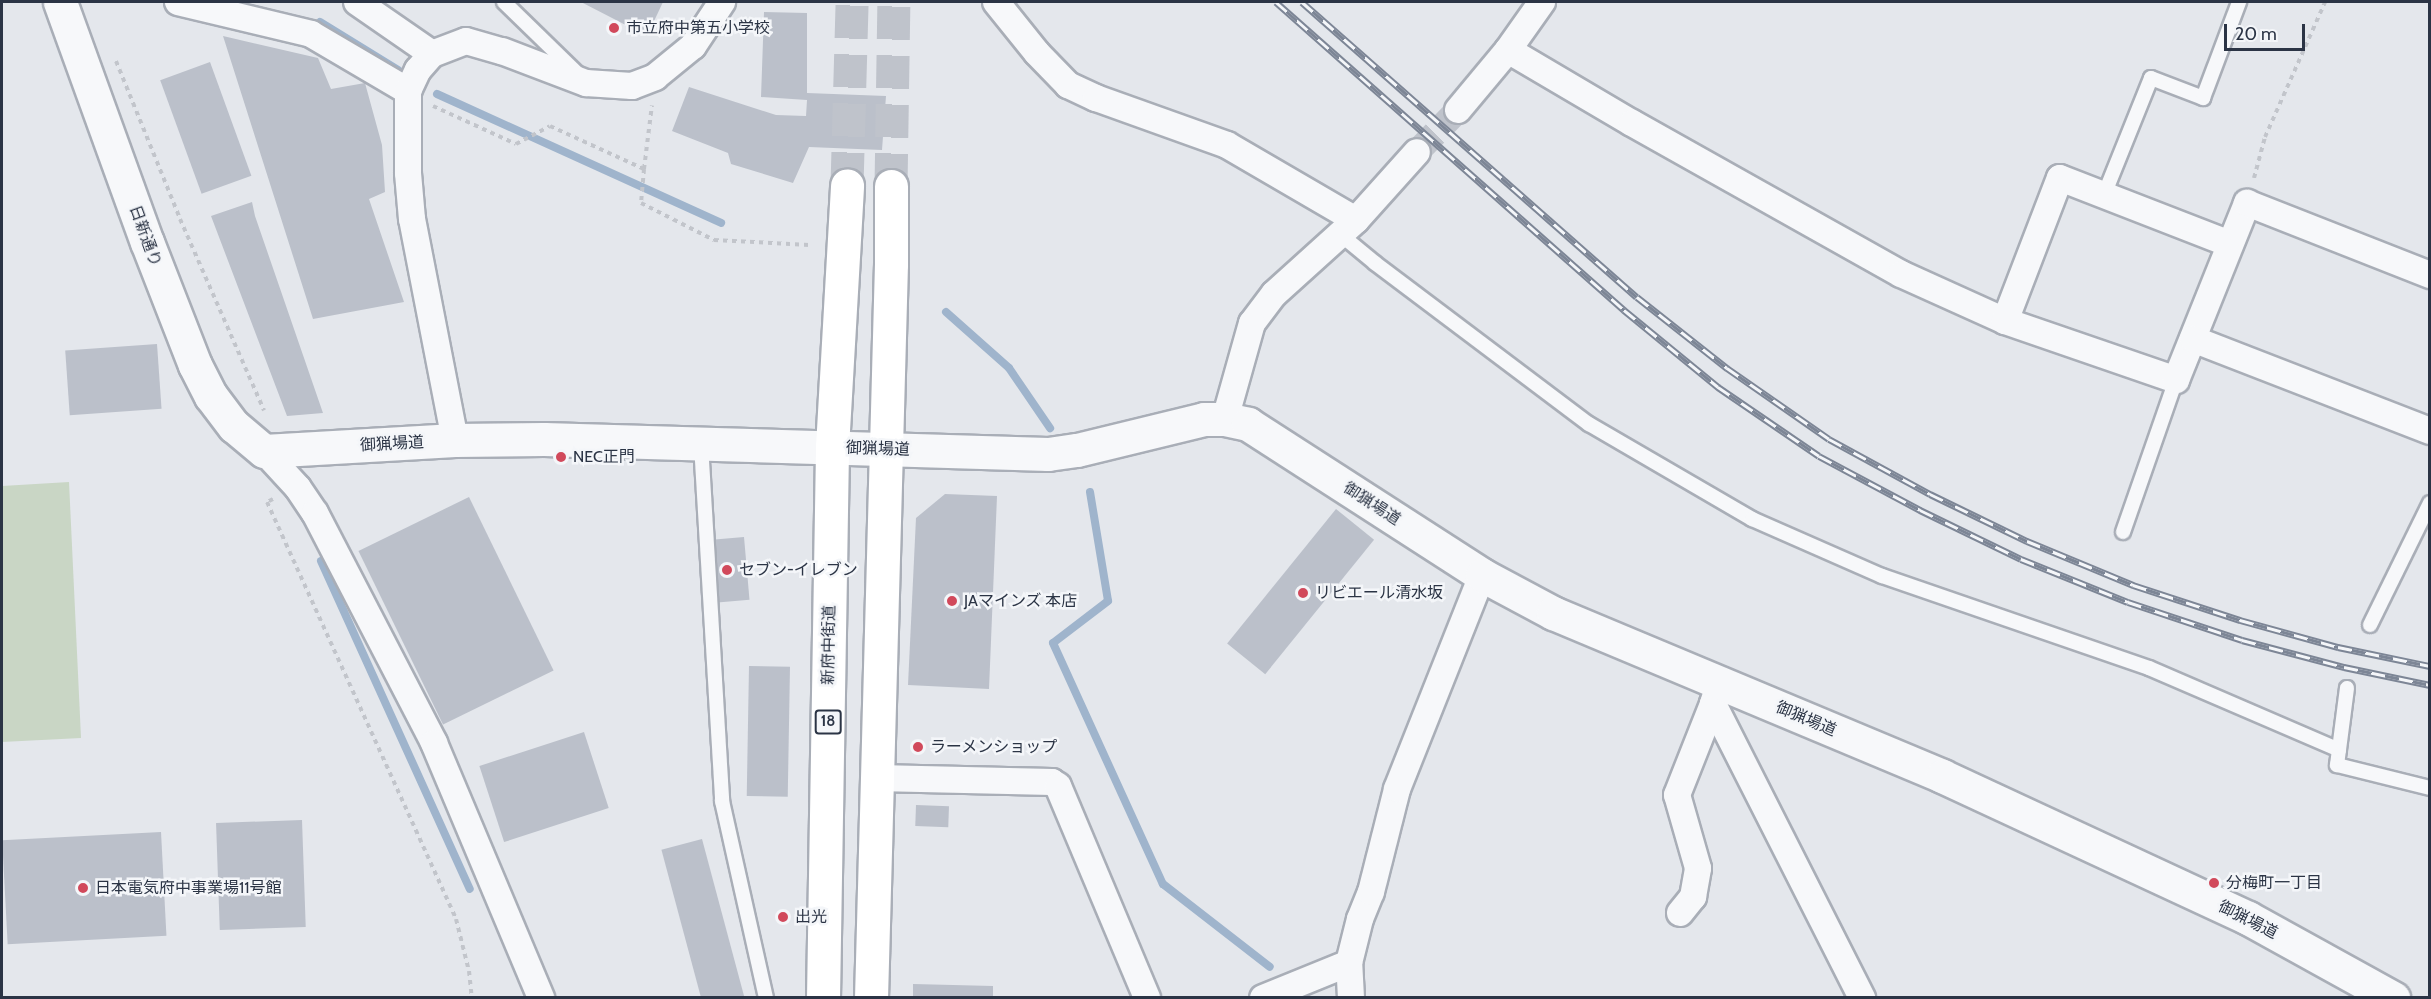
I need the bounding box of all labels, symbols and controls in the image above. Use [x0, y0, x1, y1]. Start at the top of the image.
scale bar [2227, 12, 2308, 50]
place label: 市立府中第五小学校 [626, 18, 770, 38]
marker: 市立府中第五小学校 [607, 21, 621, 35]
text: 20 m [2235, 23, 2277, 45]
street label: 日新通り [125, 203, 165, 269]
street label: 御猟場道 [360, 433, 424, 455]
street label: 御猟場道 [846, 438, 910, 460]
place label: NEC正門 [573, 447, 635, 467]
marker: NEC正門 [554, 450, 568, 464]
street label: 御猟場道 [1340, 479, 1404, 529]
place label: セブン-イレブン [739, 560, 858, 580]
marker: セブン-イレブン [720, 563, 734, 577]
place label: リビエール清水坂 [1315, 583, 1443, 603]
marker: リビエール清水坂 [1296, 586, 1310, 600]
place label: JAマインズ 本店 [964, 591, 1078, 611]
marker: JAマインズ 本店 [945, 594, 959, 608]
street label: 新府中街道 [819, 605, 839, 685]
street label: 御猟場道 [1773, 698, 1839, 740]
road number: 18 [814, 710, 842, 734]
place label: ラーメンショップ [930, 737, 1058, 757]
marker: ラーメンショップ [911, 740, 925, 754]
place label: 分梅町一丁目 [2226, 873, 2322, 893]
marker: 分梅町一丁目 [2207, 876, 2221, 890]
place label: 日本電気府中事業場11号館 [95, 878, 281, 898]
marker: 日本電気府中事業場11号館 [76, 881, 90, 895]
street label: 御猟場道 [2215, 897, 2281, 943]
place label: 出光 [795, 907, 827, 927]
marker: 出光 [776, 910, 790, 924]

